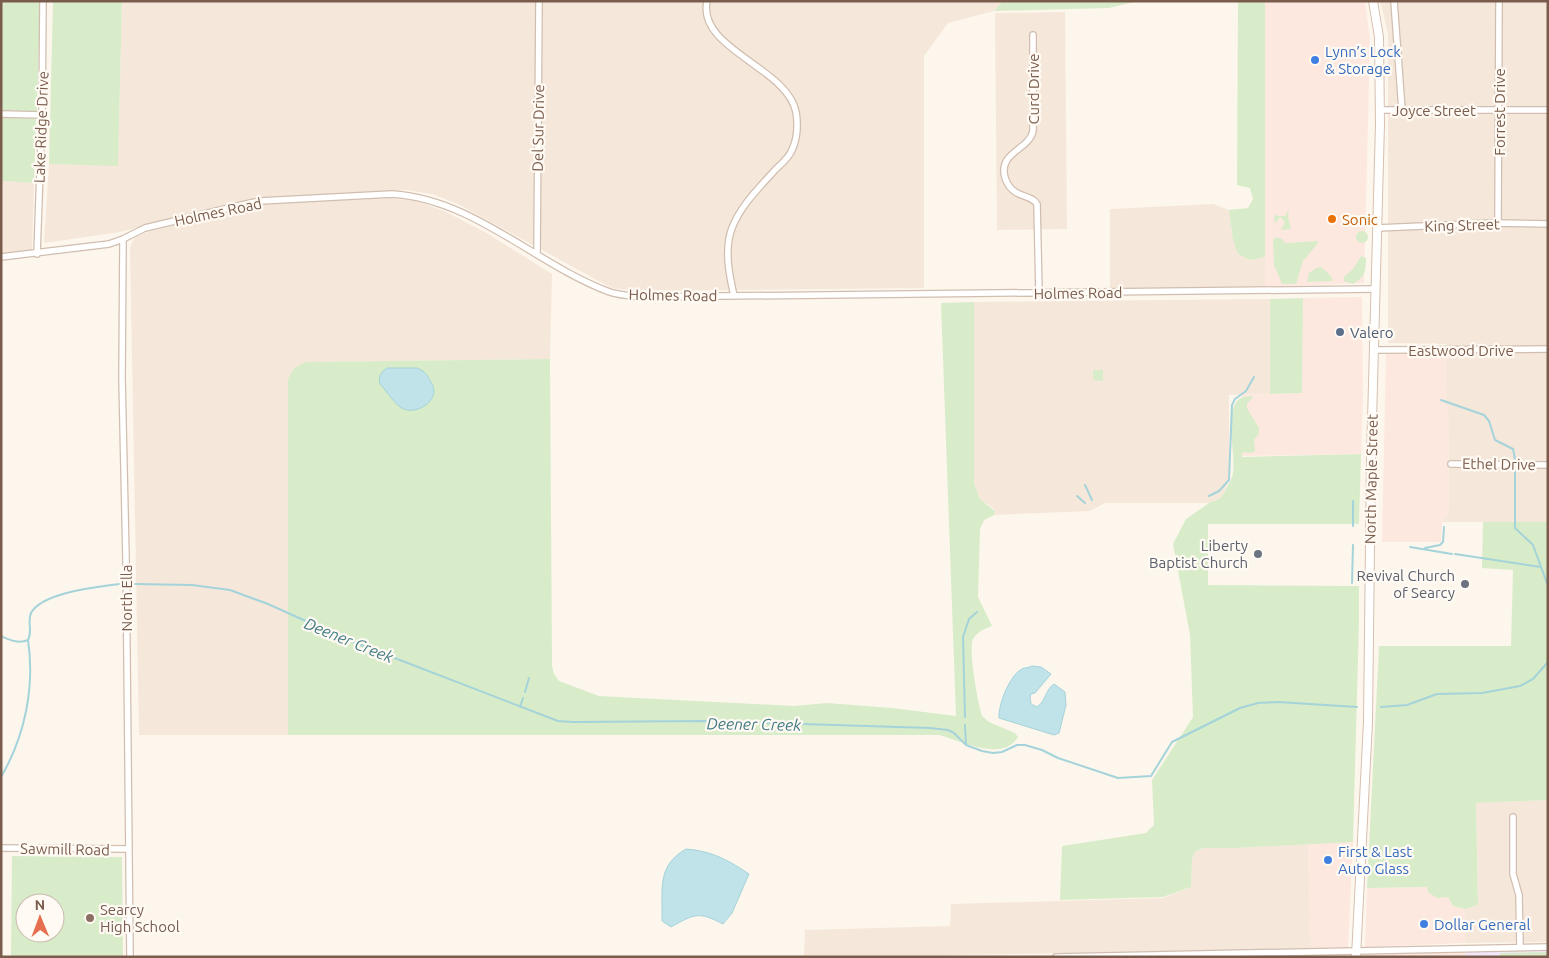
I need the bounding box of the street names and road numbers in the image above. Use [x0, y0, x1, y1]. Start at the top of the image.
street label: Curd Drive [1025, 54, 1042, 124]
street label: Forrest Drive [1491, 68, 1508, 156]
street label: Lake Ridge Drive [31, 71, 51, 183]
street label: Del Sur Drive [529, 84, 547, 172]
street label: Joyce Street [1392, 102, 1476, 119]
street label: Holmes Road [173, 194, 263, 230]
street label: King Street [1424, 215, 1500, 235]
street label: Holmes Road [1033, 284, 1123, 302]
street label: Holmes Road [628, 286, 718, 304]
street label: Eastwood Drive [1408, 342, 1514, 359]
street label: North Maple Street [1361, 414, 1381, 544]
street label: Ethel Drive [1462, 455, 1536, 473]
street label: North Ella [118, 564, 135, 632]
street label: Sawmill Road [20, 840, 110, 858]

